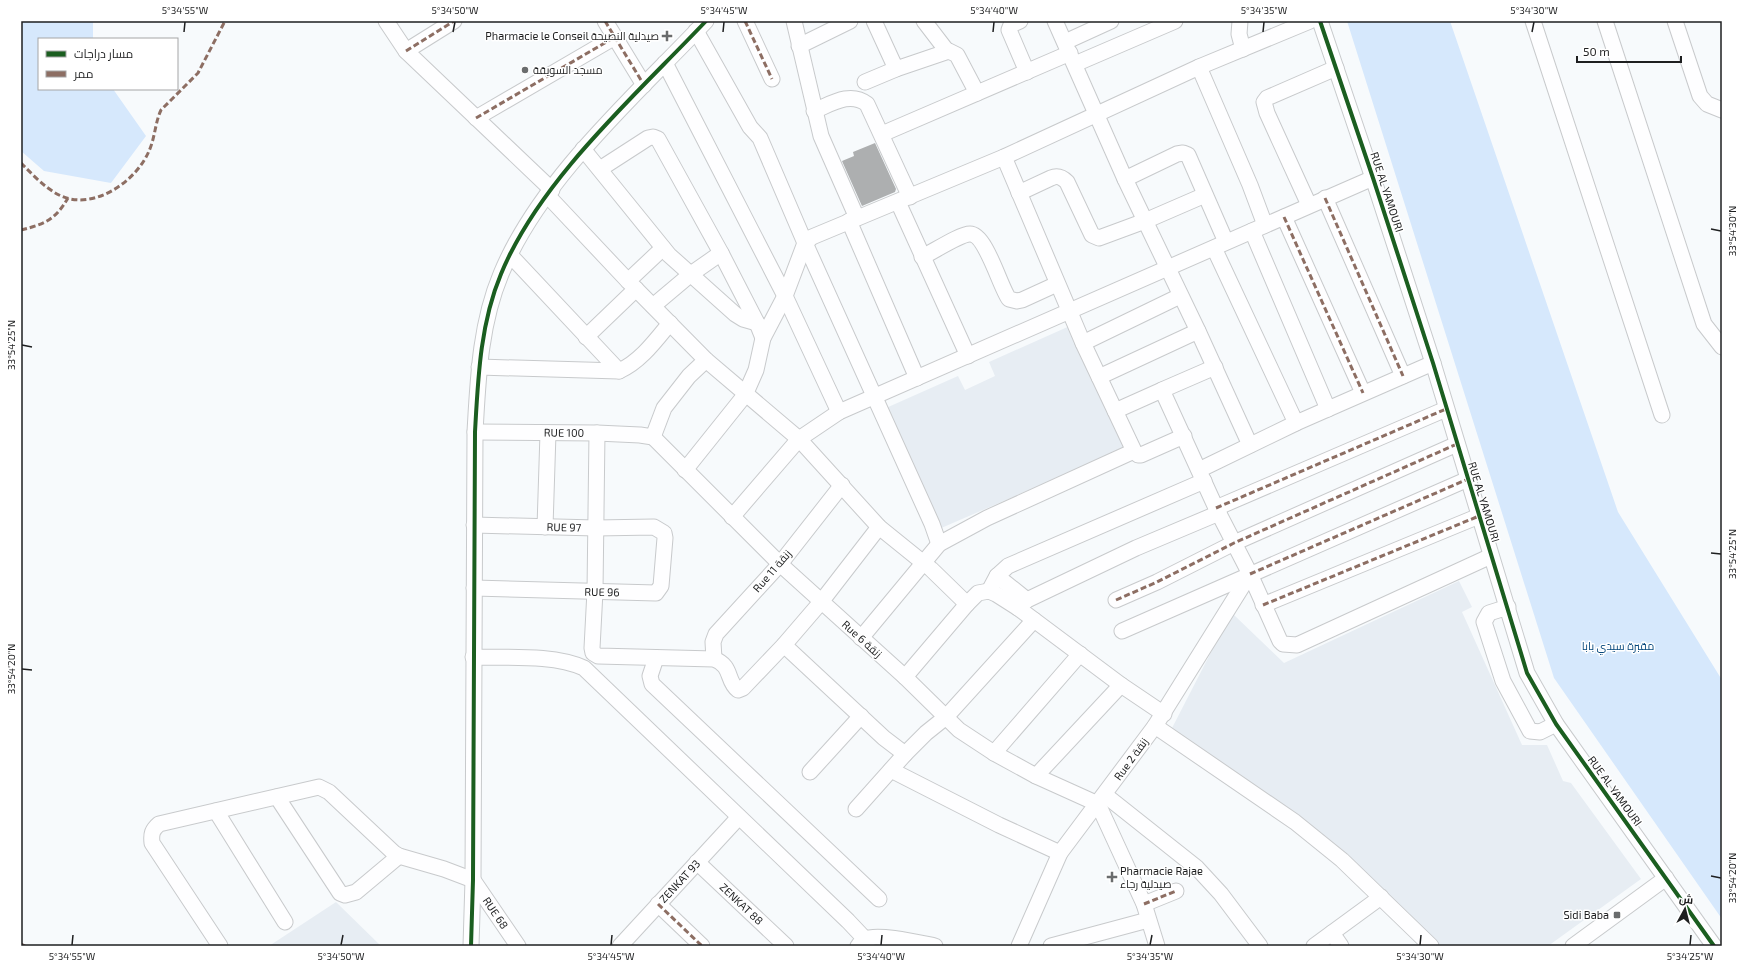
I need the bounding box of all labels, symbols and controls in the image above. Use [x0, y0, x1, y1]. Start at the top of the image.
text: 5°34'55"W [162, 4, 209, 16]
text: 5°34'50"W [431, 4, 479, 16]
text: 5°34'45"W [700, 4, 748, 16]
text: 5°34'40"W [970, 4, 1018, 16]
text: 5°34'35"W [1241, 4, 1288, 16]
text: 5°34'30"W [1510, 4, 1558, 16]
place label: Pharmacie le Conseil صيدلية النصيحة [485, 29, 659, 42]
marker: Pharmacie le Conseil صيدلية النصيحة [662, 31, 672, 41]
legend [38, 38, 178, 90]
scale bar [1577, 38, 1681, 64]
text: 50 m [1583, 44, 1610, 58]
text: مسار دراجات [74, 46, 133, 61]
place label: مسجد السويقة [533, 63, 603, 77]
marker: مسجد السويقة [520, 65, 530, 75]
text: ممر [73, 66, 93, 81]
street label: RUE AL YAMOURI [1368, 150, 1407, 234]
text: 33°54'30"N [1726, 206, 1738, 256]
text: 33°54'25"N [5, 320, 17, 370]
street label: RUE 100 [544, 426, 584, 439]
street label: RUE AL YAMOURI [1466, 460, 1503, 544]
street label: RUE 97 [546, 520, 582, 534]
text: 33°54'25"N [1726, 529, 1738, 579]
street label: Rue 11 زنقة [750, 547, 794, 595]
street label: RUE 96 [584, 585, 620, 598]
street label: Rue 6 زنقة [839, 617, 885, 661]
park label: مقبرة سيدي بابا [1582, 639, 1654, 655]
text: 33°54'20"N [5, 644, 17, 694]
street label: Rue 2 زنقة [1111, 735, 1151, 783]
street label: RUE AL YAMOURI [1586, 753, 1645, 828]
text: 33°54'20"N [1726, 853, 1738, 903]
street label: ZENKAT 93 [656, 857, 702, 905]
place label: Pharmacie Rajae صيدلية رجاء [1120, 864, 1203, 891]
marker: Pharmacie Rajae صيدلية رجاء [1107, 872, 1117, 882]
street label: ZENKAT 88 [717, 880, 766, 927]
north arrow [1665, 889, 1705, 929]
text: ش [1678, 891, 1694, 907]
street label: RUE 68 [480, 894, 511, 931]
place label: Sidi Baba [1563, 908, 1609, 921]
marker: Sidi Baba [1612, 910, 1622, 920]
text: 5°34'55"W [49, 950, 96, 962]
text: 5°34'50"W [317, 950, 365, 962]
text: 5°34'45"W [587, 950, 635, 962]
text: 5°34'40"W [857, 950, 905, 962]
text: 5°34'35"W [1127, 950, 1174, 962]
text: 5°34'30"W [1396, 950, 1444, 962]
text: 5°34'25"W [1667, 950, 1714, 962]

